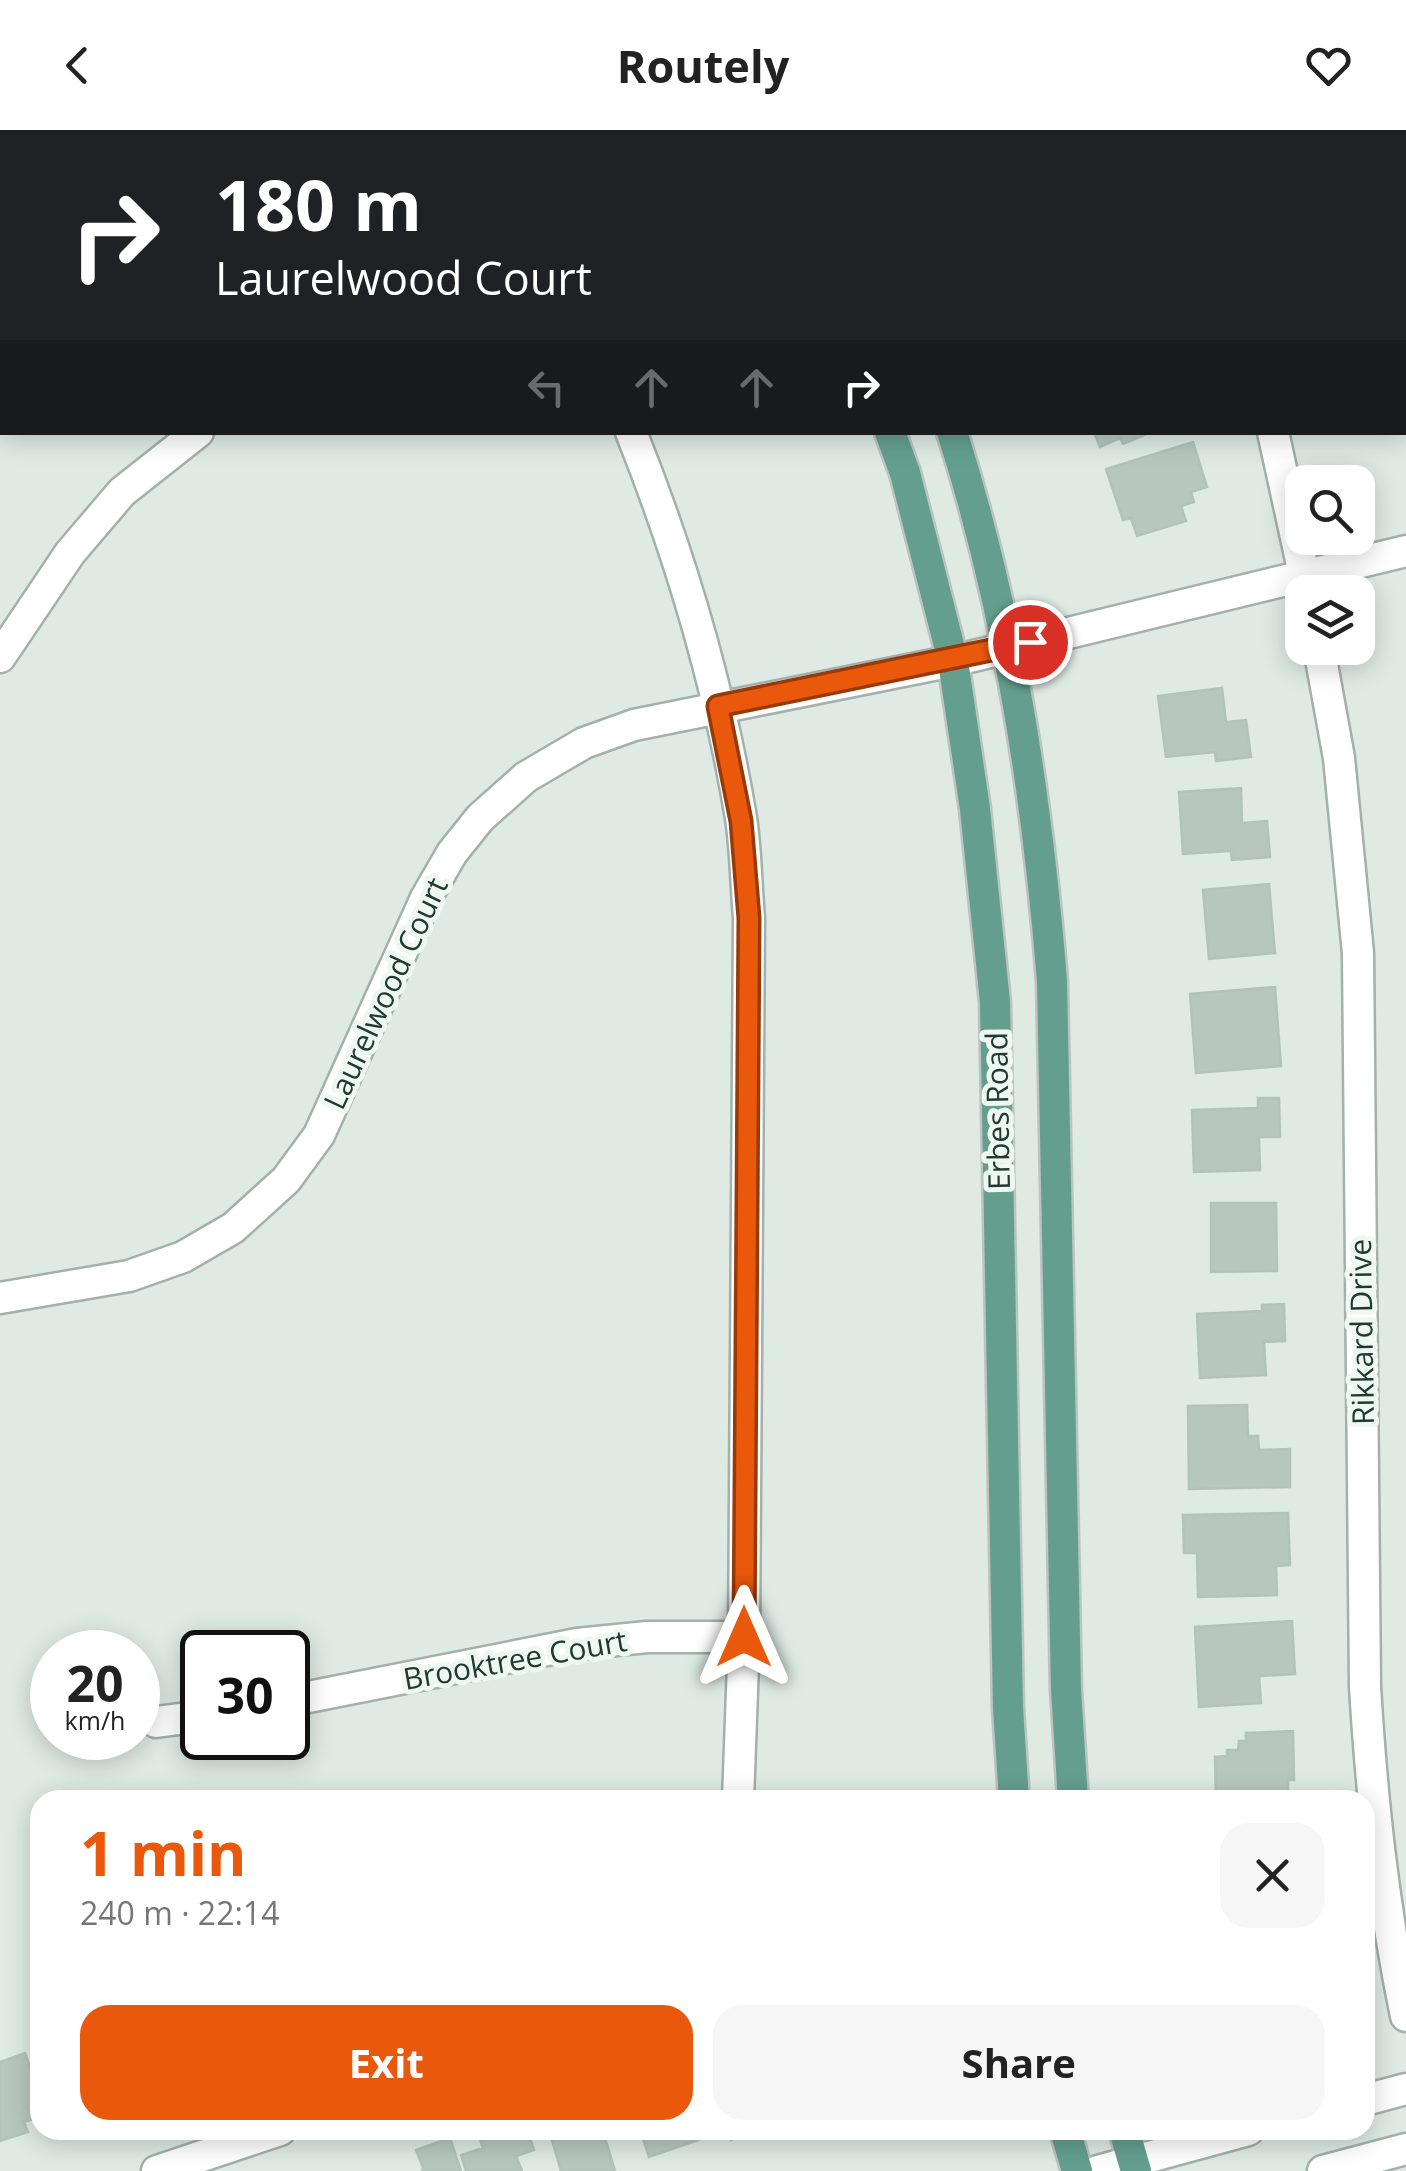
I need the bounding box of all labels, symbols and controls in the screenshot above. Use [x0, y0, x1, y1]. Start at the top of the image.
text: Routely [617, 35, 789, 96]
icon: back [50, 38, 105, 93]
icon: heart [1301, 38, 1356, 93]
text: 180 m [215, 156, 422, 252]
icon: right [50, 170, 180, 300]
text: Laurelwood Court [215, 247, 592, 308]
icon: left [519, 360, 574, 415]
icon: ahead [624, 360, 679, 415]
icon: ahead [729, 360, 784, 415]
icon: right [834, 360, 889, 415]
map controls [1285, 465, 1375, 665]
button: search [1285, 465, 1375, 555]
button: layers [1285, 575, 1375, 665]
pin [988, 600, 1073, 685]
icon: arrive [1003, 615, 1058, 670]
street label: Laurelwood Court [313, 871, 457, 1115]
street label: Erbes Road [975, 1032, 1019, 1190]
street label: Rikkard Drive [1339, 1239, 1383, 1425]
position arrow [692, 1585, 796, 1689]
street label: Brooktree Court [400, 1619, 630, 1699]
speed limit sign: 30 [180, 1630, 310, 1760]
text: 20 [66, 1649, 124, 1717]
text: km/h [65, 1703, 125, 1737]
text: 1 min [80, 1812, 247, 1894]
button: close [1220, 1823, 1325, 1928]
text: 240 m · 22:14 [80, 1891, 279, 1934]
button: Exit [80, 2005, 693, 2120]
button: Share [713, 2005, 1325, 2120]

